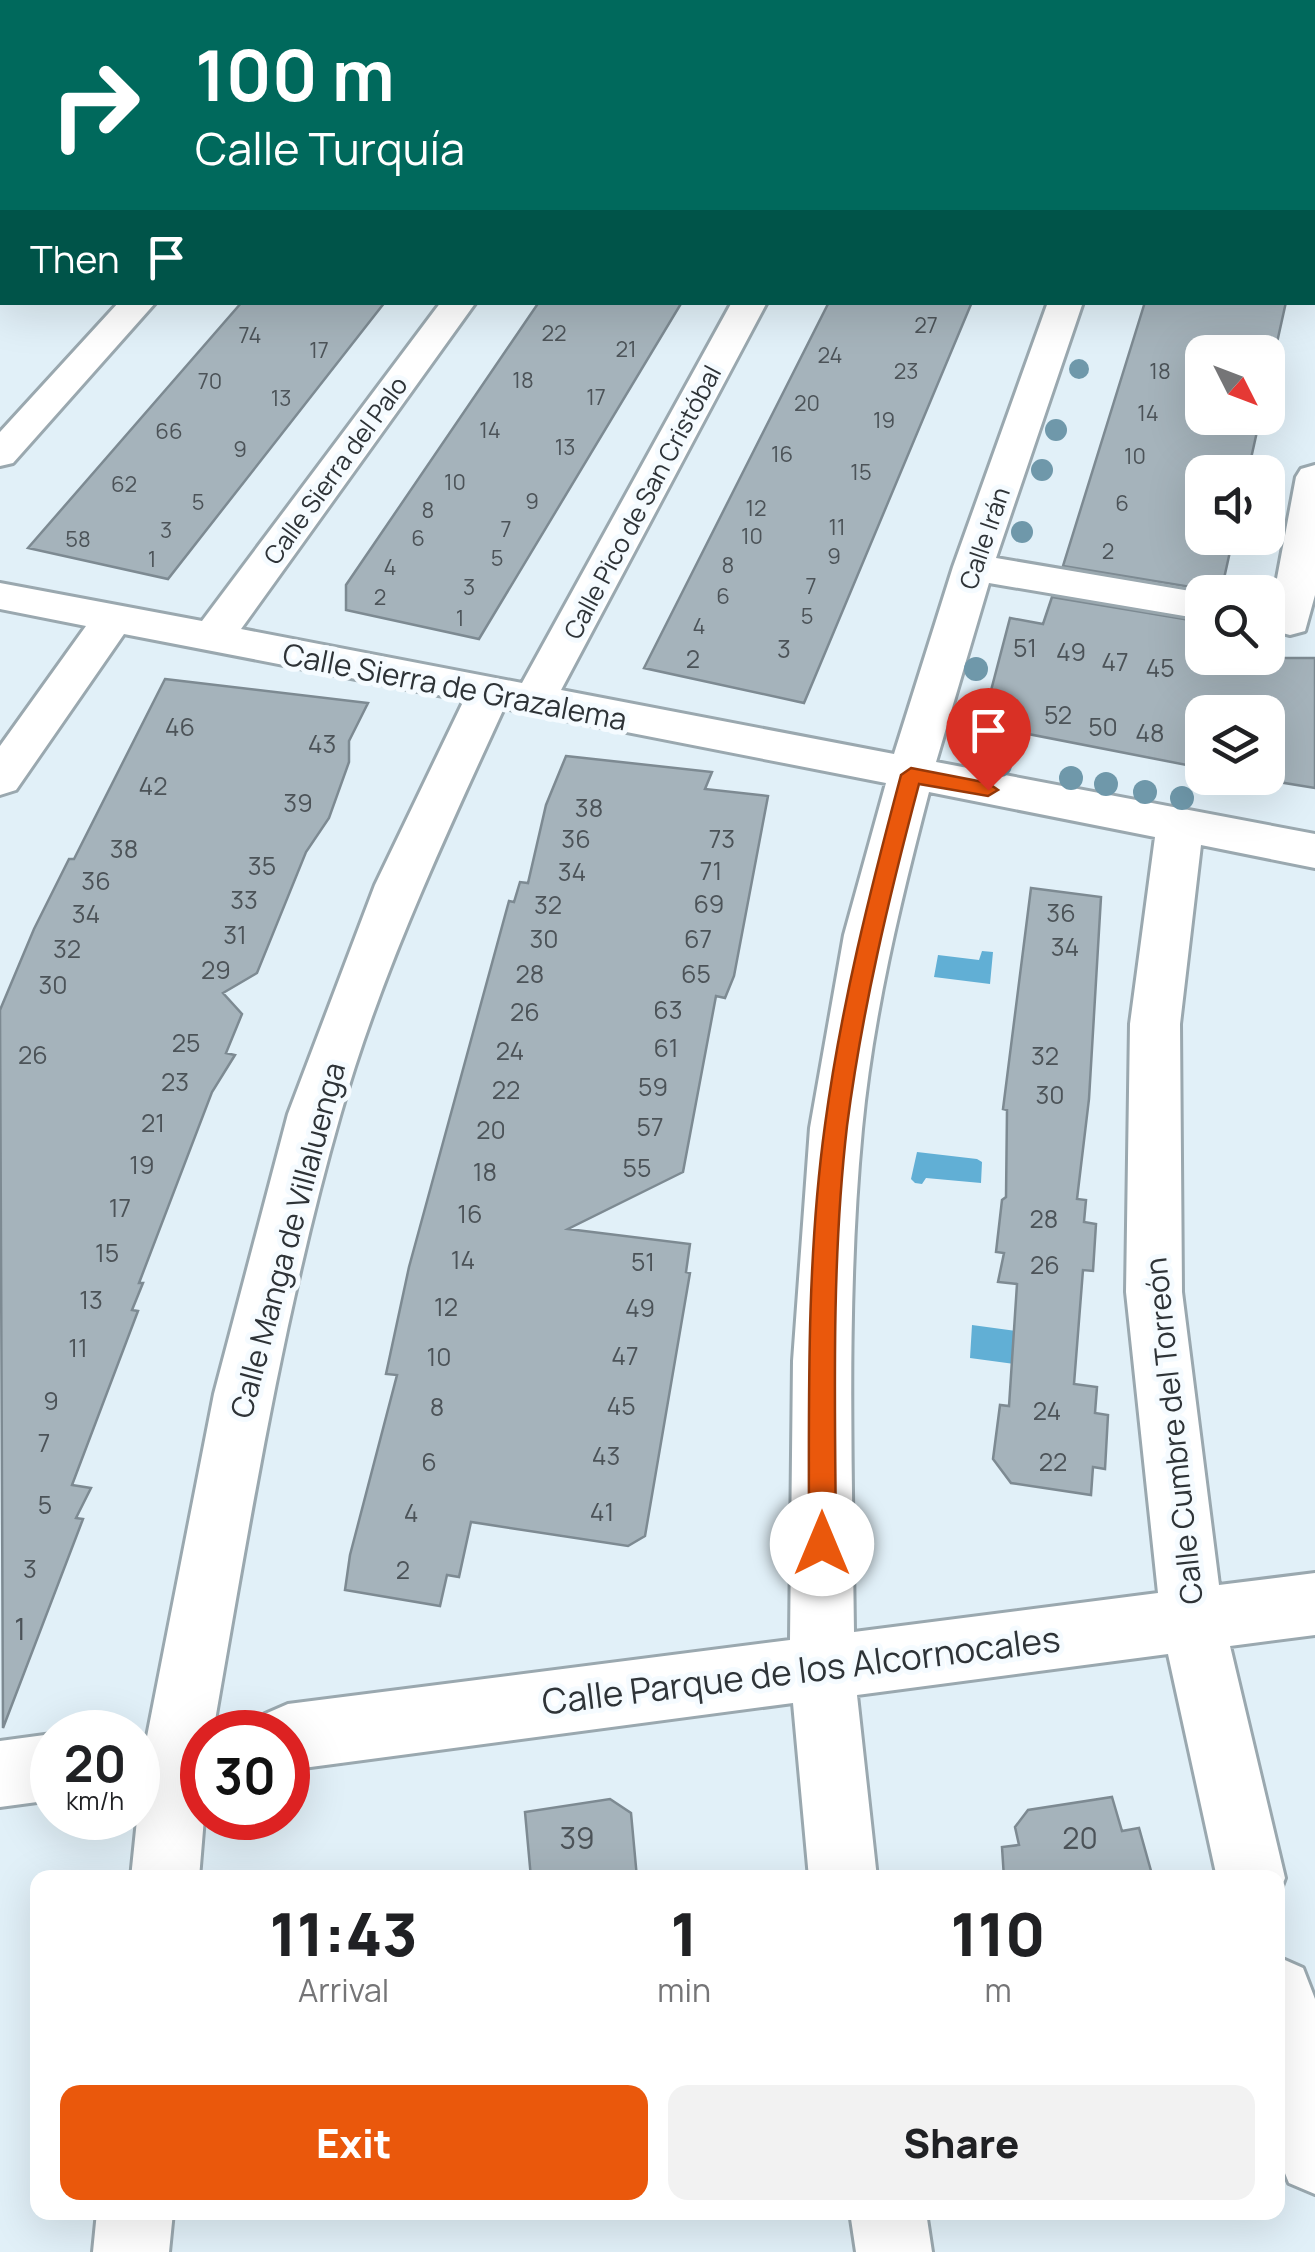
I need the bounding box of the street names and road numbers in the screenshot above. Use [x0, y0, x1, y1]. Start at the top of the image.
street label: Calle Pico de San Cristóbal [555, 359, 729, 645]
street label: Calle Sierra del Palo [255, 369, 415, 571]
street label: Calle Irán [950, 482, 1018, 594]
street label: Calle Sierra de Grazalema [280, 633, 630, 739]
street label: Calle Manga de Villaluenga [220, 1058, 354, 1422]
street label: Calle Cumbre del Torreón [1134, 1256, 1212, 1606]
street label: Calle Parque de los Alcornocales [539, 1614, 1063, 1726]

